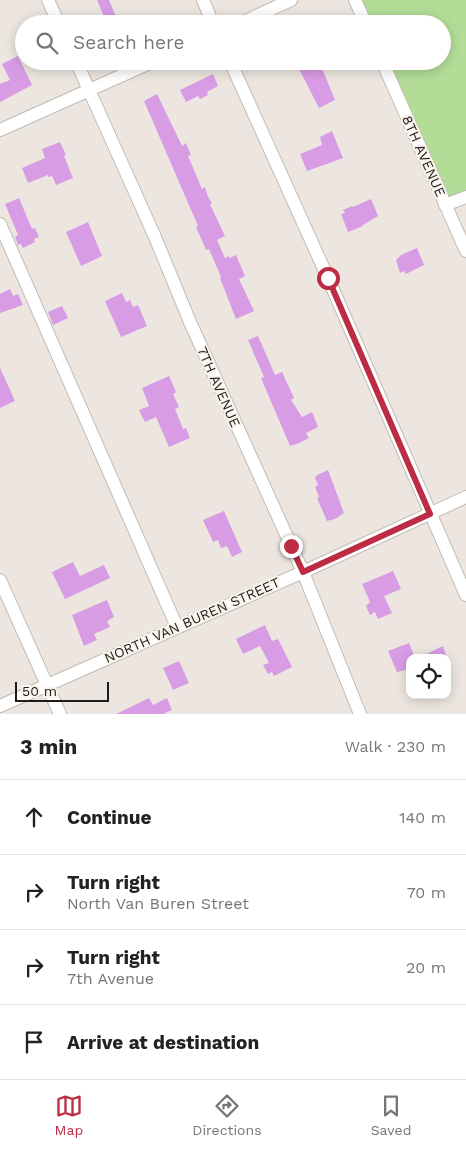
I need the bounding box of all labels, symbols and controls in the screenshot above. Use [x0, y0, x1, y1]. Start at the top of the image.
search box [15, 15, 451, 70]
icon: search [33, 29, 61, 57]
text: Search here [73, 31, 184, 54]
street label: 8TH AVENUE [399, 113, 449, 199]
route start [317, 267, 340, 290]
street label: 7TH AVENUE [194, 344, 244, 430]
route end [280, 535, 303, 558]
street label: NORTH VAN BUREN STREET [102, 574, 283, 666]
map controls [406, 654, 451, 699]
button: locate [406, 654, 451, 699]
scale bar [15, 679, 109, 702]
text: 50 m [22, 683, 57, 699]
text: 3 min [20, 734, 77, 759]
text: Walk · 230 m [345, 737, 446, 756]
icon: ahead [20, 803, 48, 831]
text: Continue [67, 806, 151, 829]
text: 140 m [399, 808, 446, 827]
text: Turn right [67, 871, 160, 894]
icon: right [20, 878, 48, 906]
text: 70 m [407, 883, 446, 902]
text: North Van Buren Street [67, 894, 249, 913]
text: Turn right [67, 946, 160, 969]
icon: right [20, 953, 48, 981]
text: 20 m [406, 958, 446, 977]
text: 7th Avenue [67, 969, 154, 988]
icon: arrive [20, 1028, 48, 1056]
text: Arrive at destination [67, 1031, 259, 1054]
tab: Map [55, 1092, 83, 1138]
tab: Directions [192, 1092, 262, 1138]
tab: Saved [371, 1092, 411, 1138]

